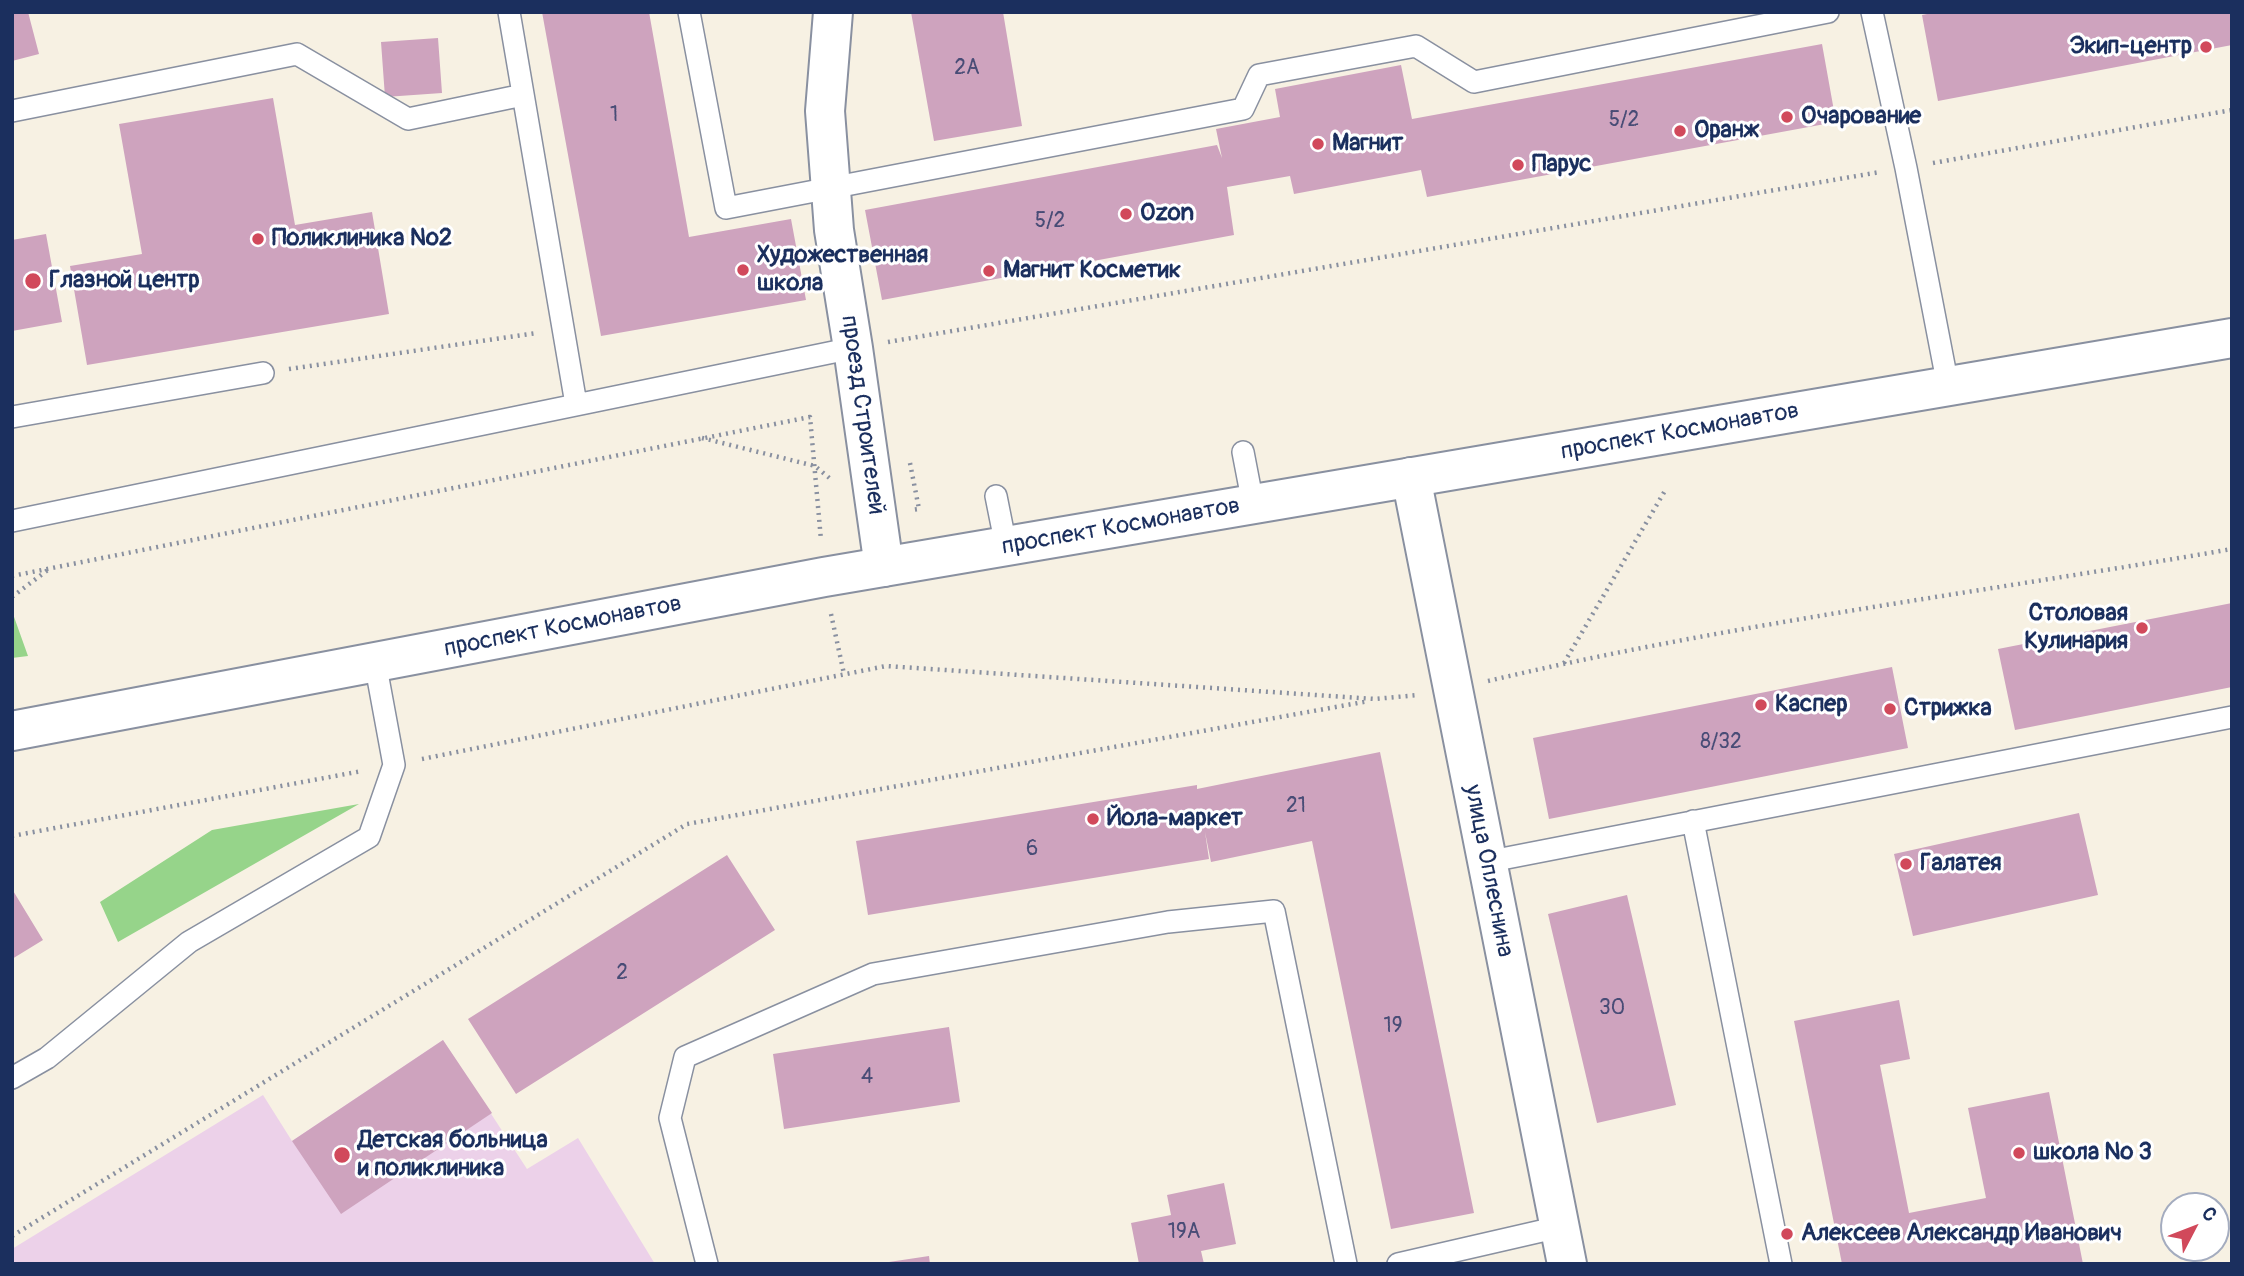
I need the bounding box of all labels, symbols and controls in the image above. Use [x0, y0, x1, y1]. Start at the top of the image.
place label: Экип-центр [2070, 33, 2192, 61]
marker: Экип-центр [2198, 39, 2214, 55]
house number: 2А [954, 56, 980, 82]
house number: 1 [610, 103, 618, 129]
place label: Очарование [1801, 103, 1921, 131]
house number: 5/2 [1609, 108, 1639, 134]
marker: Очарование [1779, 109, 1795, 125]
place label: Оранж [1694, 117, 1759, 145]
marker: Оранж [1672, 123, 1688, 139]
place label: Магнит [1332, 130, 1403, 158]
marker: Магнит [1310, 136, 1326, 152]
place label: Парус [1532, 151, 1591, 179]
marker: Парус [1510, 157, 1526, 173]
place label: Ozon [1140, 200, 1194, 228]
marker: Ozon [1118, 206, 1134, 222]
house number: 5/2 [1035, 209, 1065, 235]
place label: Поликлиника №2 [272, 225, 452, 253]
marker: Поликлиника №2 [250, 231, 266, 247]
place label: Художественная школа [757, 242, 928, 298]
place label: Магнит Косметик [1003, 257, 1181, 285]
marker: Художественная школа [735, 262, 751, 278]
marker: Магнит Косметик [981, 263, 997, 279]
place label: Глазной центр [49, 267, 200, 295]
marker: Глазной центр [23, 271, 43, 291]
street label: проезд Строителей [834, 313, 890, 517]
street label: проспект Космонавтов [1559, 397, 1801, 467]
street label: проспект Космонавтов [1000, 492, 1242, 562]
street label: проспект Космонавтов [442, 590, 684, 664]
place label: Столовая Кулинария [2024, 600, 2128, 656]
marker: Столовая Кулинария [2134, 620, 2150, 636]
place label: Каспер [1775, 691, 1848, 719]
place label: Стрижка [1904, 695, 1992, 723]
marker: Каспер [1753, 697, 1769, 713]
marker: Стрижка [1882, 701, 1898, 717]
house number: 8/32 [1700, 730, 1742, 756]
street label: улица Оплеснина [1457, 782, 1519, 960]
house number: 21 [1286, 794, 1306, 820]
place label: Йола-маркет [1107, 805, 1243, 833]
marker: Йола-маркет [1085, 811, 1101, 827]
house number: 6 [1026, 837, 1038, 863]
place label: Галатея [1920, 850, 2002, 878]
marker: Галатея [1898, 856, 1914, 872]
house number: 2 [616, 961, 628, 987]
house number: 30 [1599, 996, 1625, 1022]
house number: 19 [1383, 1014, 1403, 1040]
house number: 4 [861, 1065, 873, 1091]
place label: Детская больница и поликлиника [358, 1127, 548, 1183]
place label: школа № 3 [2033, 1139, 2152, 1167]
marker: Детская больница и поликлиника [332, 1145, 352, 1165]
marker: школа № 3 [2011, 1145, 2027, 1161]
north arrow [2160, 1192, 2230, 1262]
text: С [2196, 1202, 2222, 1227]
house number: 19А [1168, 1220, 1200, 1246]
place label: Алексеев Александр Иванович [1801, 1220, 2122, 1248]
marker: Алексеев Александр Иванович [1779, 1226, 1795, 1242]

